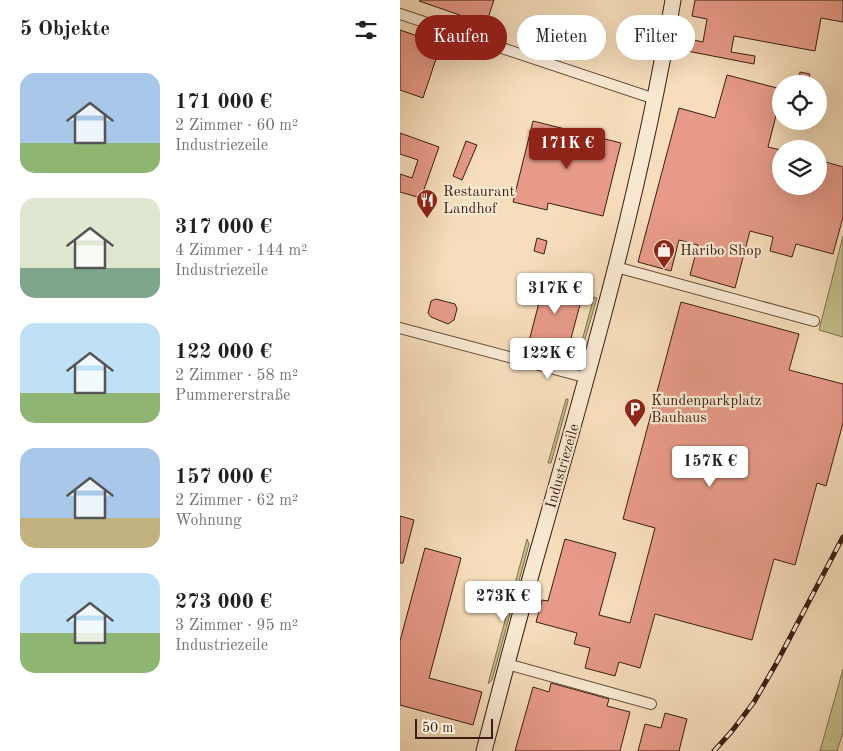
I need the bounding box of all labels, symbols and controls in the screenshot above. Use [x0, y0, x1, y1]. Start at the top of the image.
chip: Kaufen [415, 15, 507, 60]
chip: Mieten [517, 15, 606, 60]
chip: Filter [616, 15, 695, 60]
icon: filters [352, 16, 380, 44]
text: 5 Objekte [20, 19, 110, 40]
map controls [772, 75, 827, 195]
button: locate [772, 75, 827, 130]
text: 171 000 € [175, 92, 272, 113]
icon: home [60, 93, 120, 153]
text: 2 Zimmer · 60 m² [175, 118, 298, 134]
pin: 171K € [526, 128, 608, 170]
text: 171K € [540, 136, 594, 152]
text: Industriezeile [175, 138, 268, 154]
button: layers [772, 140, 827, 195]
place label: Restaurant Landhof [443, 185, 515, 217]
restaurant icon: Restaurant Landhof [415, 188, 439, 219]
text: 317 000 € [175, 217, 272, 238]
icon: home [60, 218, 120, 278]
shop icon: Haribo Shop [652, 238, 676, 269]
text: 4 Zimmer · 144 m² [175, 243, 307, 259]
place label: Haribo Shop [680, 244, 762, 259]
text: Industriezeile [175, 263, 268, 279]
pin: 317K € [514, 272, 596, 315]
text: 317K € [528, 281, 582, 297]
pin: 122K € [507, 338, 589, 380]
text: 122 000 € [175, 342, 272, 363]
icon: home [60, 343, 120, 403]
text: 122K € [521, 346, 575, 362]
text: 2 Zimmer · 58 m² [175, 368, 298, 384]
text: Pummererstraße [175, 388, 290, 404]
place label: Kundenparkplatz Bauhaus [651, 394, 762, 426]
parking icon: Kundenparkplatz Bauhaus [623, 397, 647, 428]
street label: Industriezeile [544, 422, 583, 510]
pin: 157K € [669, 446, 751, 488]
text: 157K € [683, 454, 737, 470]
text: 157 000 € [175, 467, 272, 488]
icon: home [60, 468, 120, 528]
text: 2 Zimmer · 62 m² [175, 493, 298, 509]
text: Wohnung [175, 513, 242, 529]
pin: 273K € [462, 580, 544, 623]
text: 273K € [476, 589, 530, 605]
text: 273 000 € [175, 592, 272, 613]
icon: home [60, 593, 120, 653]
text: 3 Zimmer · 95 m² [175, 618, 298, 634]
text: Industriezeile [175, 638, 268, 654]
scale bar [415, 716, 492, 739]
text: 50 m [422, 721, 453, 735]

